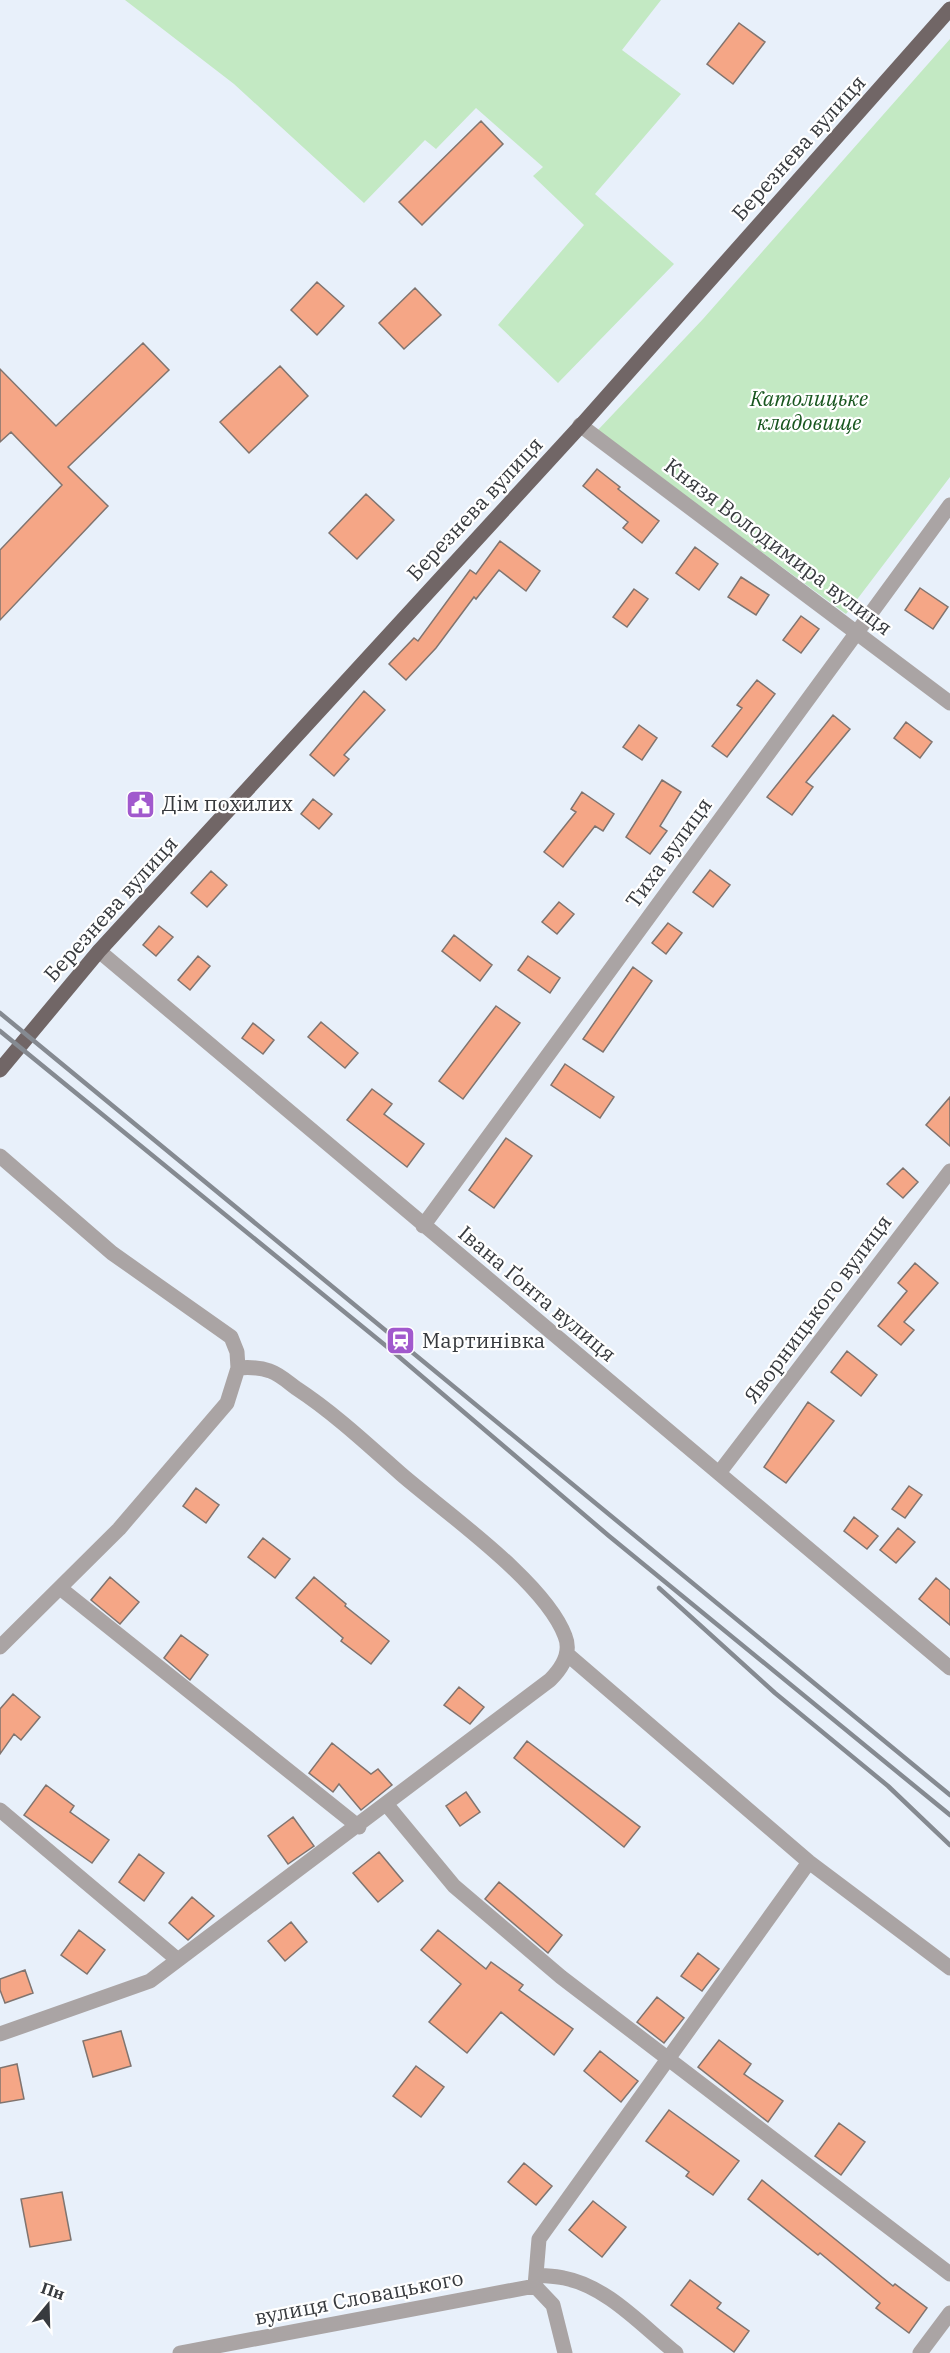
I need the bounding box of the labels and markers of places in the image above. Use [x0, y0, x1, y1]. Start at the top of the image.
public building icon: Дiм похилих [125, 788, 157, 820]
place label: Дiм похилих [162, 789, 293, 817]
station icon: Мартинівка [385, 1325, 417, 1357]
place label: Мартинівка [422, 1326, 545, 1354]

